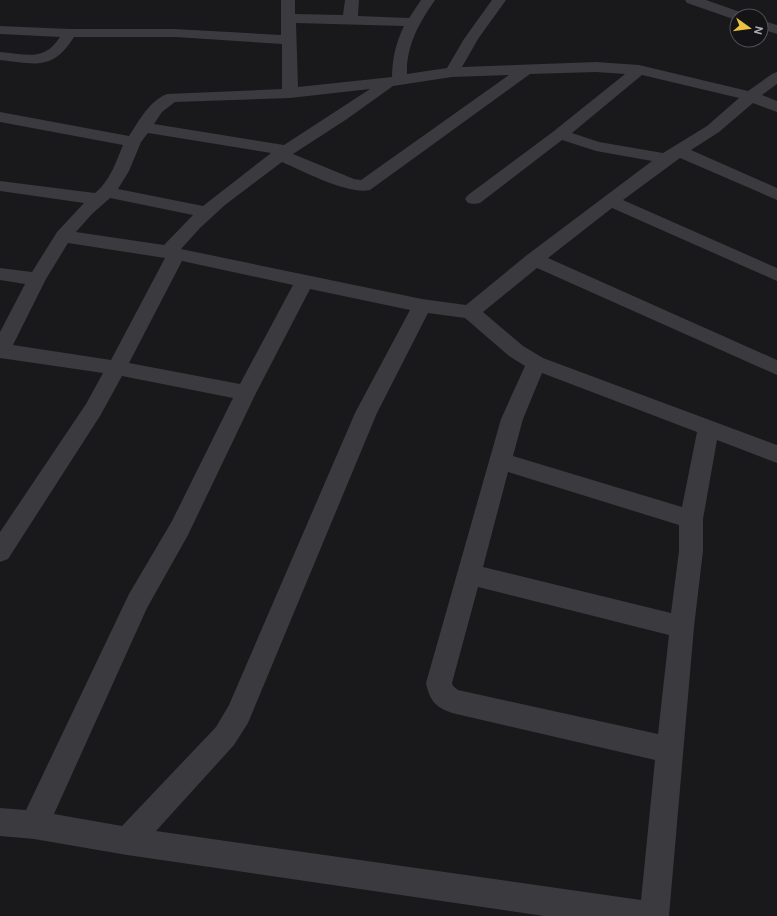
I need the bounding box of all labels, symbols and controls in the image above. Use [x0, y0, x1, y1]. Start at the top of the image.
north arrow [729, 8, 769, 48]
text: N [751, 25, 766, 36]

